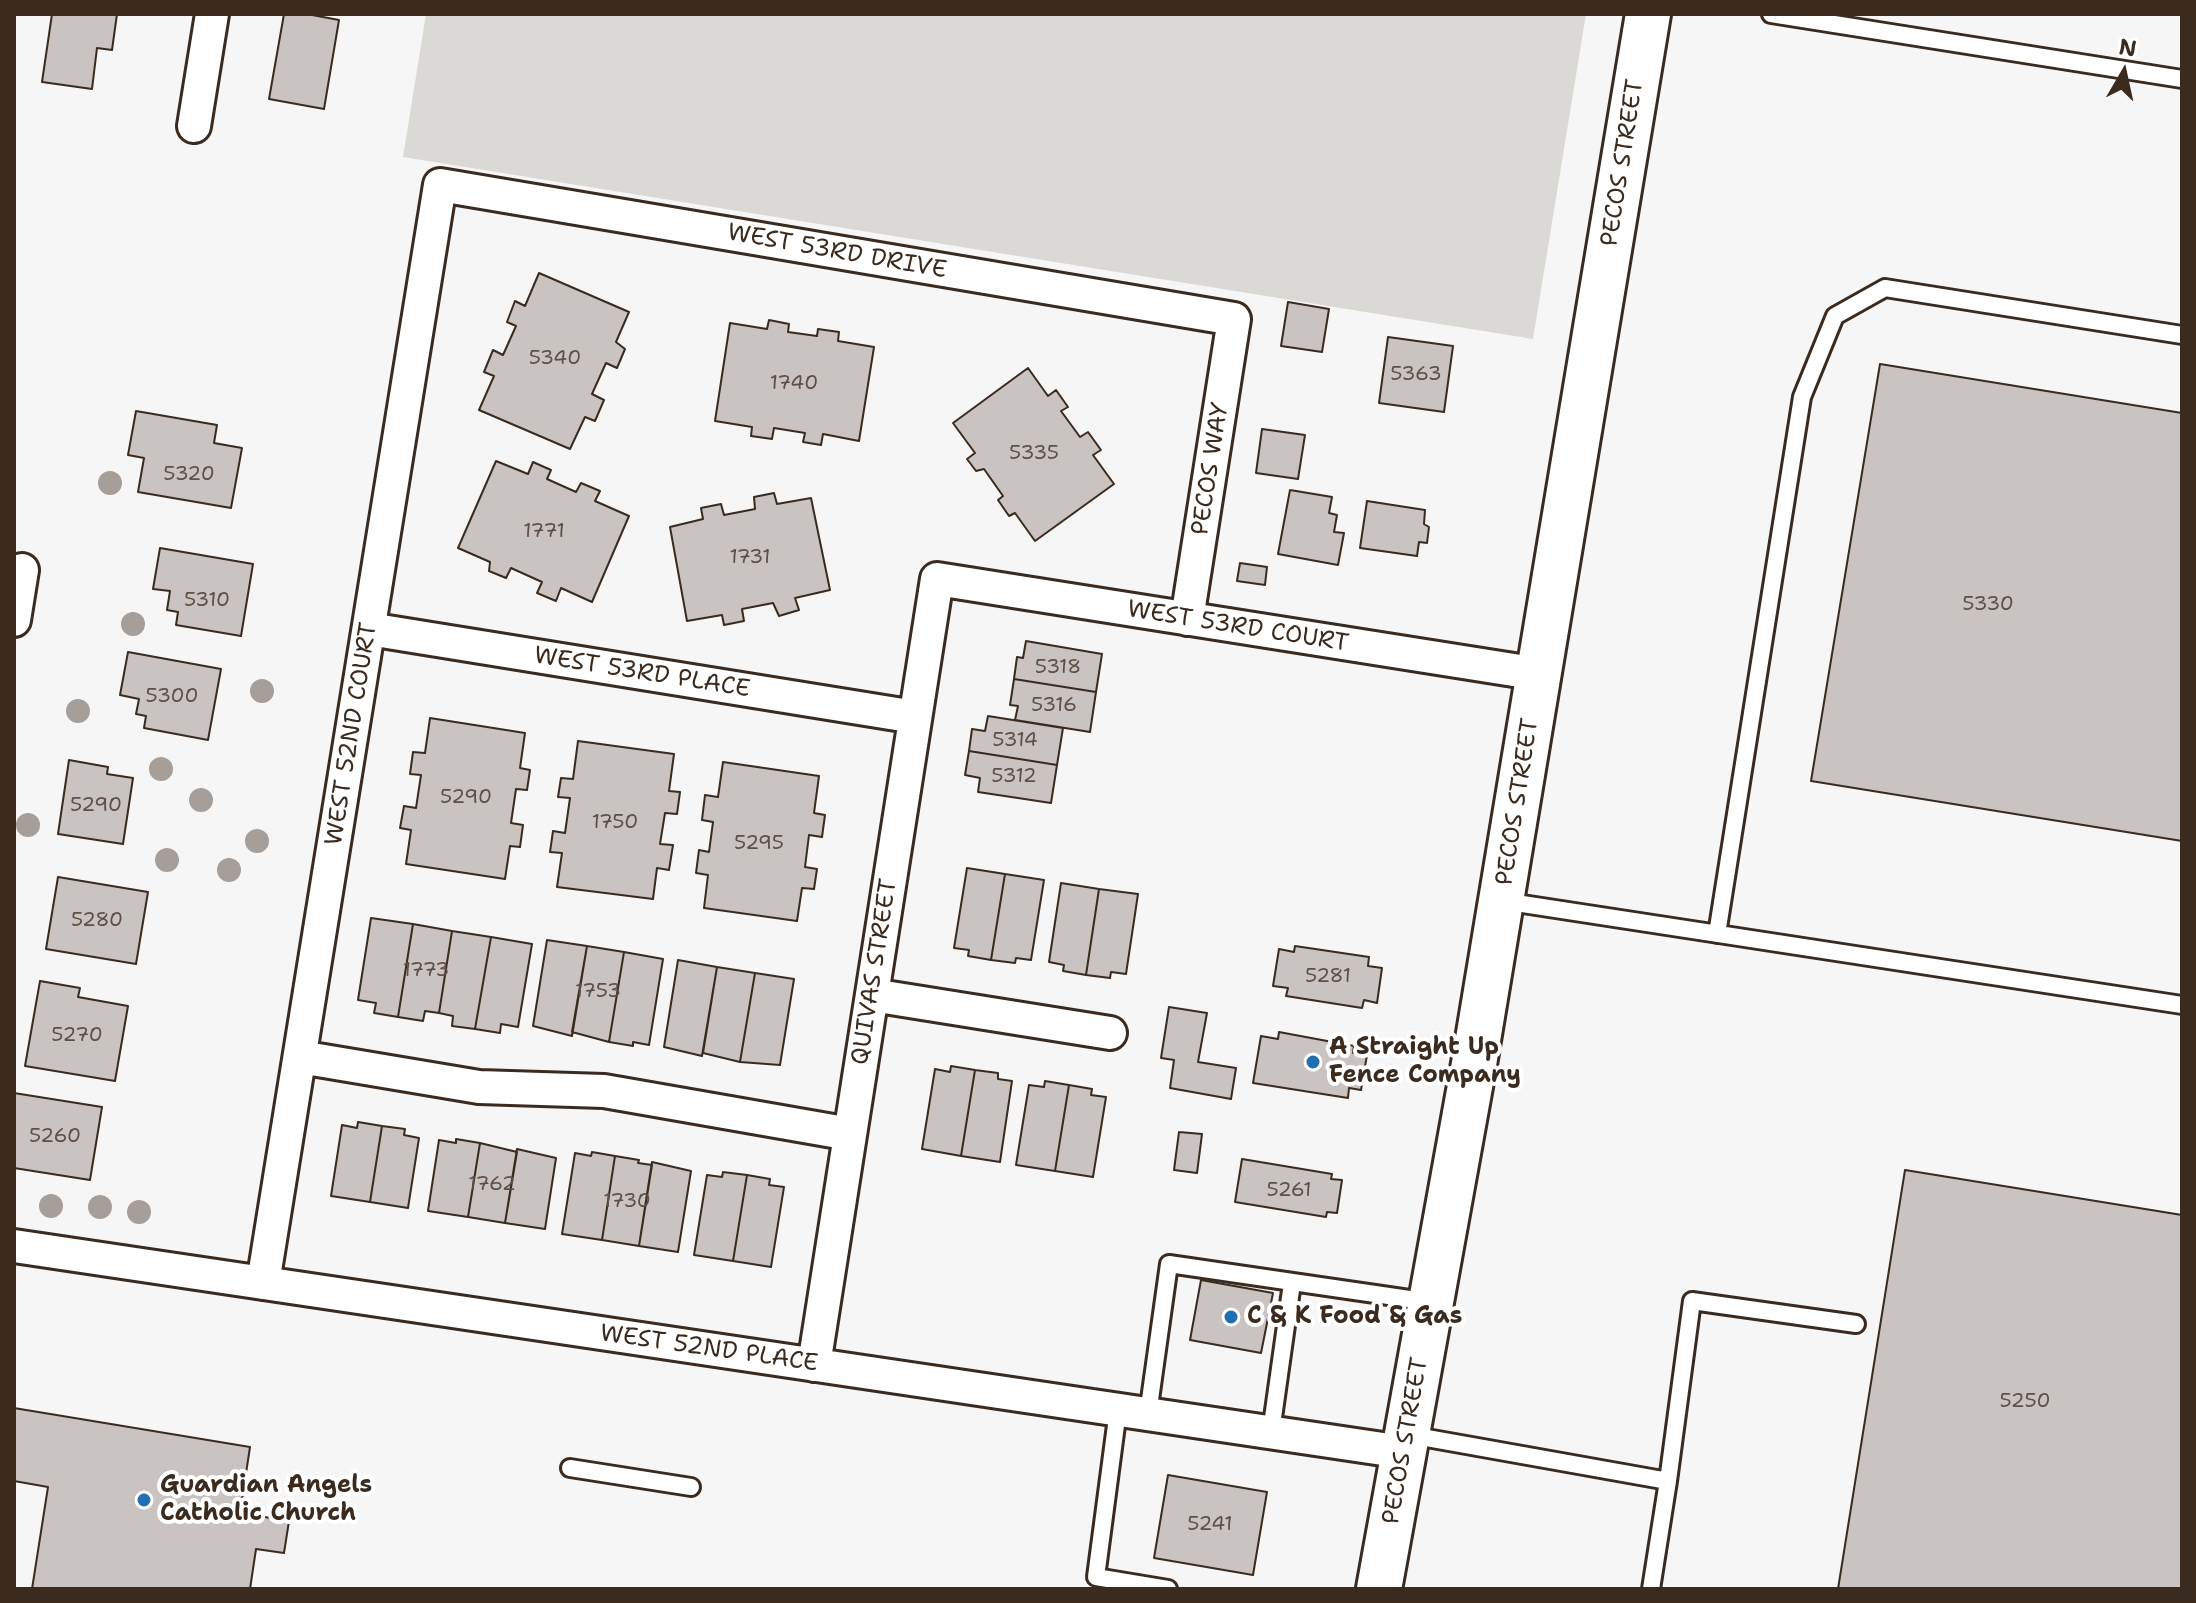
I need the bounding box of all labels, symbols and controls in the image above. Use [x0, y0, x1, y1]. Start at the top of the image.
north arrow [2084, 32, 2164, 112]
text: N [2117, 32, 2139, 63]
street label: PECOS STREET [1596, 77, 1650, 249]
street label: WEST 53RD DRIVE [725, 219, 949, 285]
house number: 5340 [529, 347, 581, 371]
house number: 5363 [1390, 363, 1442, 387]
house number: 1740 [770, 372, 818, 396]
street label: PECOS WAY [1186, 401, 1236, 537]
house number: 5335 [1009, 442, 1059, 466]
house number: 5320 [163, 463, 215, 487]
house number: 1771 [523, 520, 565, 544]
house number: 1731 [729, 546, 771, 570]
house number: 5310 [184, 589, 230, 613]
house number: 5330 [1962, 593, 2014, 617]
street label: WEST 53RD COURT [1125, 595, 1351, 659]
street label: WEST 52ND COURT [320, 621, 384, 847]
street label: WEST 53RD PLACE [532, 642, 752, 704]
house number: 5318 [1035, 656, 1081, 680]
house number: 5300 [146, 685, 198, 709]
house number: 5316 [1031, 694, 1077, 718]
street label: PECOS STREET [1491, 716, 1545, 888]
house number: 5314 [992, 729, 1038, 753]
house number: 5312 [991, 765, 1037, 789]
house number: 5290 [440, 786, 492, 810]
house number: 5290 [70, 794, 122, 818]
house number: 1750 [592, 811, 638, 835]
house number: 5295 [734, 832, 784, 856]
street label: QUIVAS STREET [846, 877, 904, 1067]
house number: 5280 [71, 909, 123, 933]
house number: 1773 [403, 959, 449, 983]
house number: 5281 [1305, 965, 1351, 989]
house number: 1753 [575, 980, 621, 1004]
house number: 5270 [51, 1024, 103, 1048]
place label: A Straight Up Fence Company [1329, 1034, 1521, 1090]
marker: A Straight Up Fence Company [1304, 1053, 1322, 1071]
house number: 5260 [29, 1125, 81, 1149]
house number: 1762 [468, 1173, 516, 1197]
house number: 5261 [1266, 1179, 1312, 1203]
house number: 1730 [603, 1190, 651, 1214]
place label: C & K Food & Gas [1247, 1303, 1462, 1331]
marker: C & K Food & Gas [1222, 1308, 1240, 1326]
street label: WEST 52ND PLACE [598, 1319, 820, 1379]
street label: PECOS STREET [1377, 1355, 1435, 1527]
house number: 5250 [2000, 1390, 2050, 1414]
place label: Guardian Angels Catholic Church [160, 1472, 372, 1528]
marker: Guardian Angels Catholic Church [135, 1491, 153, 1509]
house number: 5241 [1187, 1513, 1233, 1537]

